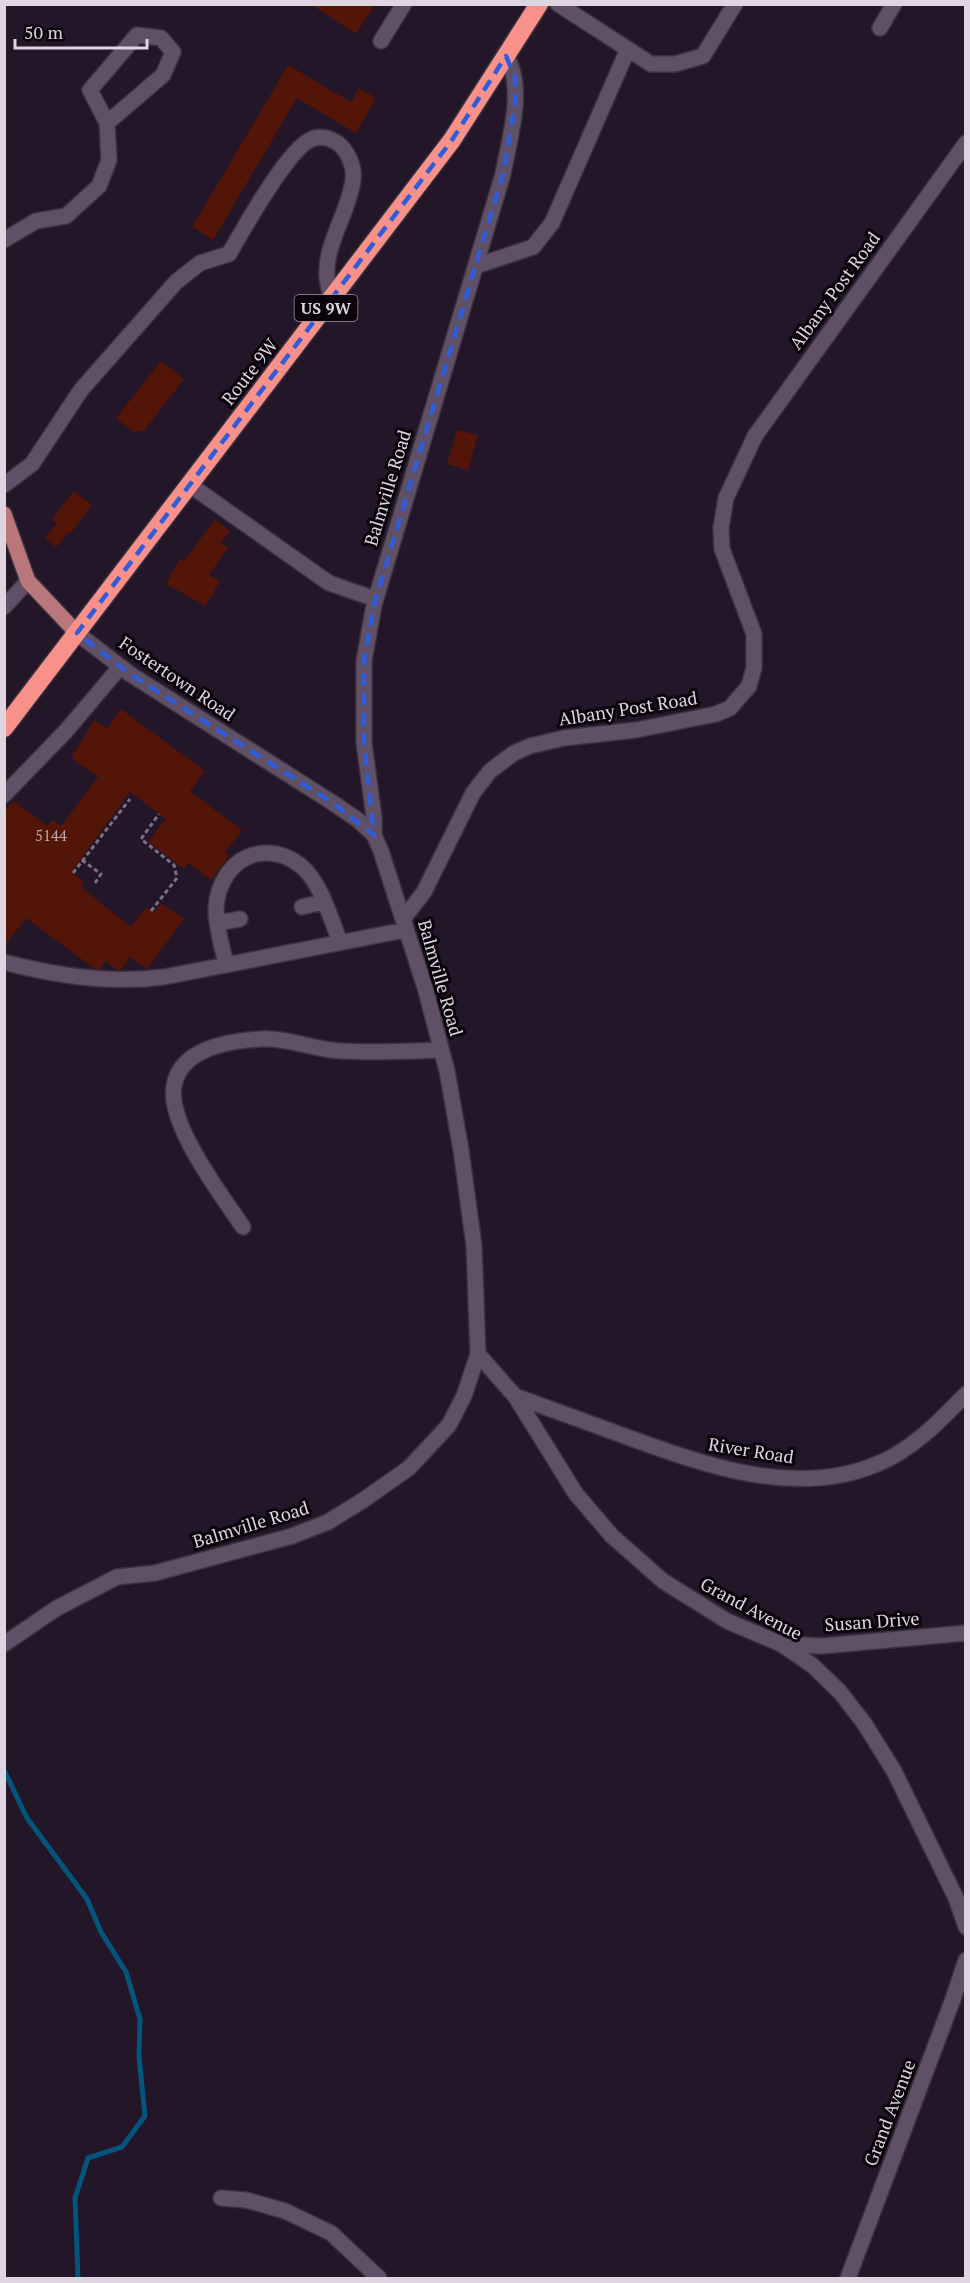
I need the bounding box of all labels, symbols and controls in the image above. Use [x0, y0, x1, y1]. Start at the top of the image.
scale bar [15, 12, 147, 50]
text: 50 m [24, 20, 64, 44]
street label: Albany Post Road [783, 227, 885, 354]
road number: US 9W [294, 295, 358, 321]
street label: Route 9W [216, 333, 283, 409]
street label: Balmville Road [358, 427, 416, 549]
street label: Fostertown Road [115, 630, 240, 726]
street label: Albany Post Road [557, 685, 699, 731]
house number: 5144 [35, 825, 67, 845]
street label: Balmville Road [413, 917, 469, 1039]
street label: River Road [707, 1431, 796, 1469]
street label: Balmville Road [190, 1495, 312, 1553]
street label: Grand Avenue [696, 1571, 807, 1645]
street label: Susan Drive [824, 1606, 920, 1636]
street label: Grand Avenue [858, 2056, 920, 2169]

